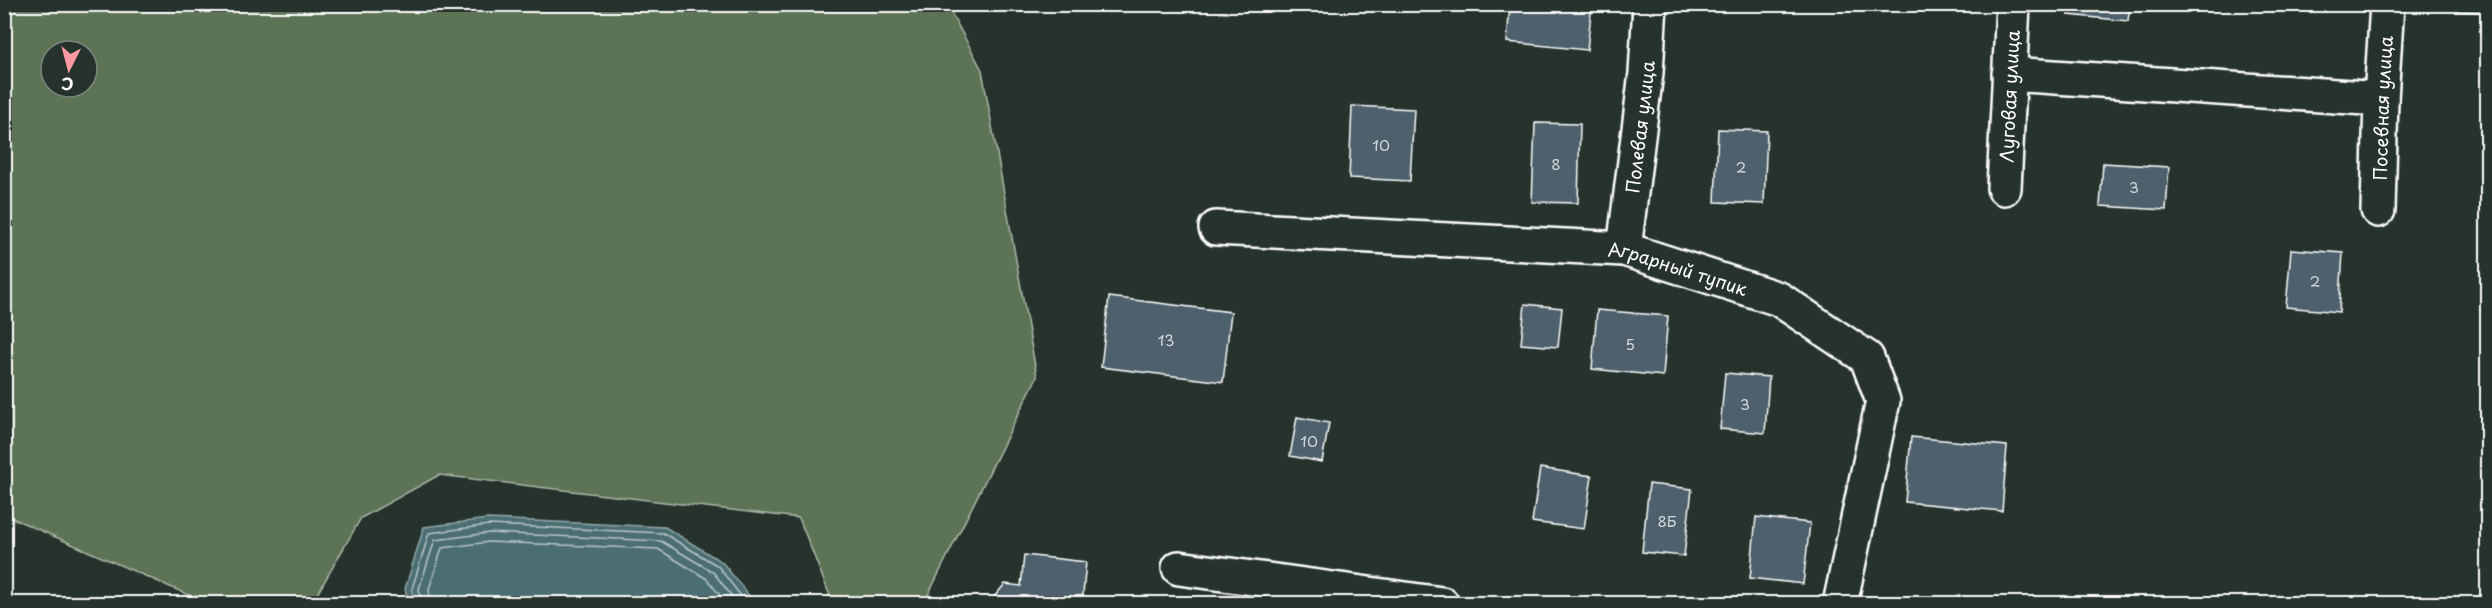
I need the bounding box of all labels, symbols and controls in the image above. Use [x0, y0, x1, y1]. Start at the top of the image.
street label: Луговая улица [1992, 29, 2025, 163]
street label: Посевная улица [2365, 34, 2399, 181]
north arrow [39, 39, 99, 99]
street label: Полевая улица [1618, 59, 1660, 195]
text: С [60, 72, 75, 97]
house number: 10 [1372, 133, 1390, 156]
house number: 8 [1551, 152, 1561, 175]
house number: 2 [1736, 155, 1746, 178]
house number: 3 [2129, 175, 2139, 198]
street label: Аграрный тупик [1607, 235, 1751, 302]
house number: 2 [2310, 269, 2320, 292]
house number: 13 [1158, 328, 1174, 351]
house number: 5 [1625, 332, 1635, 355]
house number: 3 [1740, 392, 1750, 415]
house number: 10 [1300, 429, 1318, 452]
house number: 8Б [1657, 509, 1677, 532]

